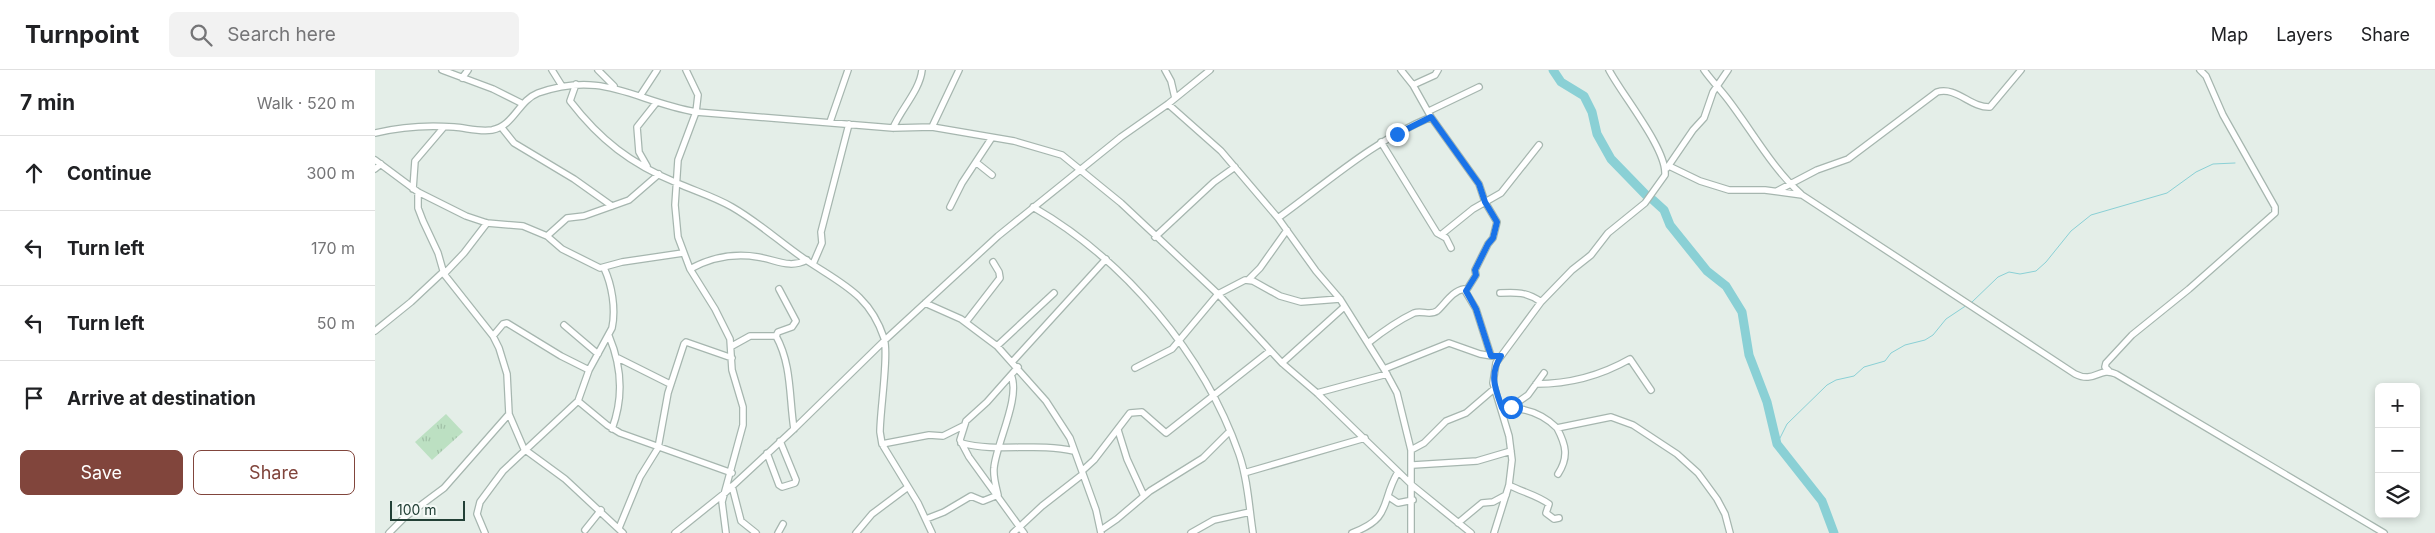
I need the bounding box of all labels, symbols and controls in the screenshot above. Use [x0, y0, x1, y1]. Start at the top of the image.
search box [169, 12, 519, 57]
text: Turnpoint [25, 20, 139, 49]
icon: search [187, 21, 215, 49]
text: Search here [227, 23, 336, 46]
text: Map [2211, 24, 2248, 45]
text: Layers [2276, 24, 2333, 45]
text: Share [2361, 24, 2410, 45]
text: 7 min [20, 90, 75, 115]
text: Walk · 520 m [257, 93, 355, 113]
route end [1386, 123, 1409, 146]
icon: ahead [20, 159, 48, 187]
text: Continue [67, 162, 152, 185]
text: 300 m [306, 163, 355, 183]
icon: left [20, 234, 48, 262]
text: Turn left [67, 237, 145, 260]
text: 170 m [311, 238, 355, 258]
icon: left [20, 309, 48, 337]
text: Turn left [67, 312, 145, 335]
text: 50 m [317, 313, 355, 333]
map controls [2375, 383, 2420, 518]
button: + [2375, 383, 2420, 428]
icon: arrive [20, 384, 48, 412]
text: Arrive at destination [67, 387, 256, 410]
route start [1500, 396, 1523, 419]
button: − [2375, 428, 2420, 473]
button: Save [20, 450, 183, 495]
button: Share [193, 450, 355, 495]
button: layers [2375, 473, 2420, 518]
scale bar [390, 498, 465, 521]
text: 100 m [397, 501, 437, 518]

